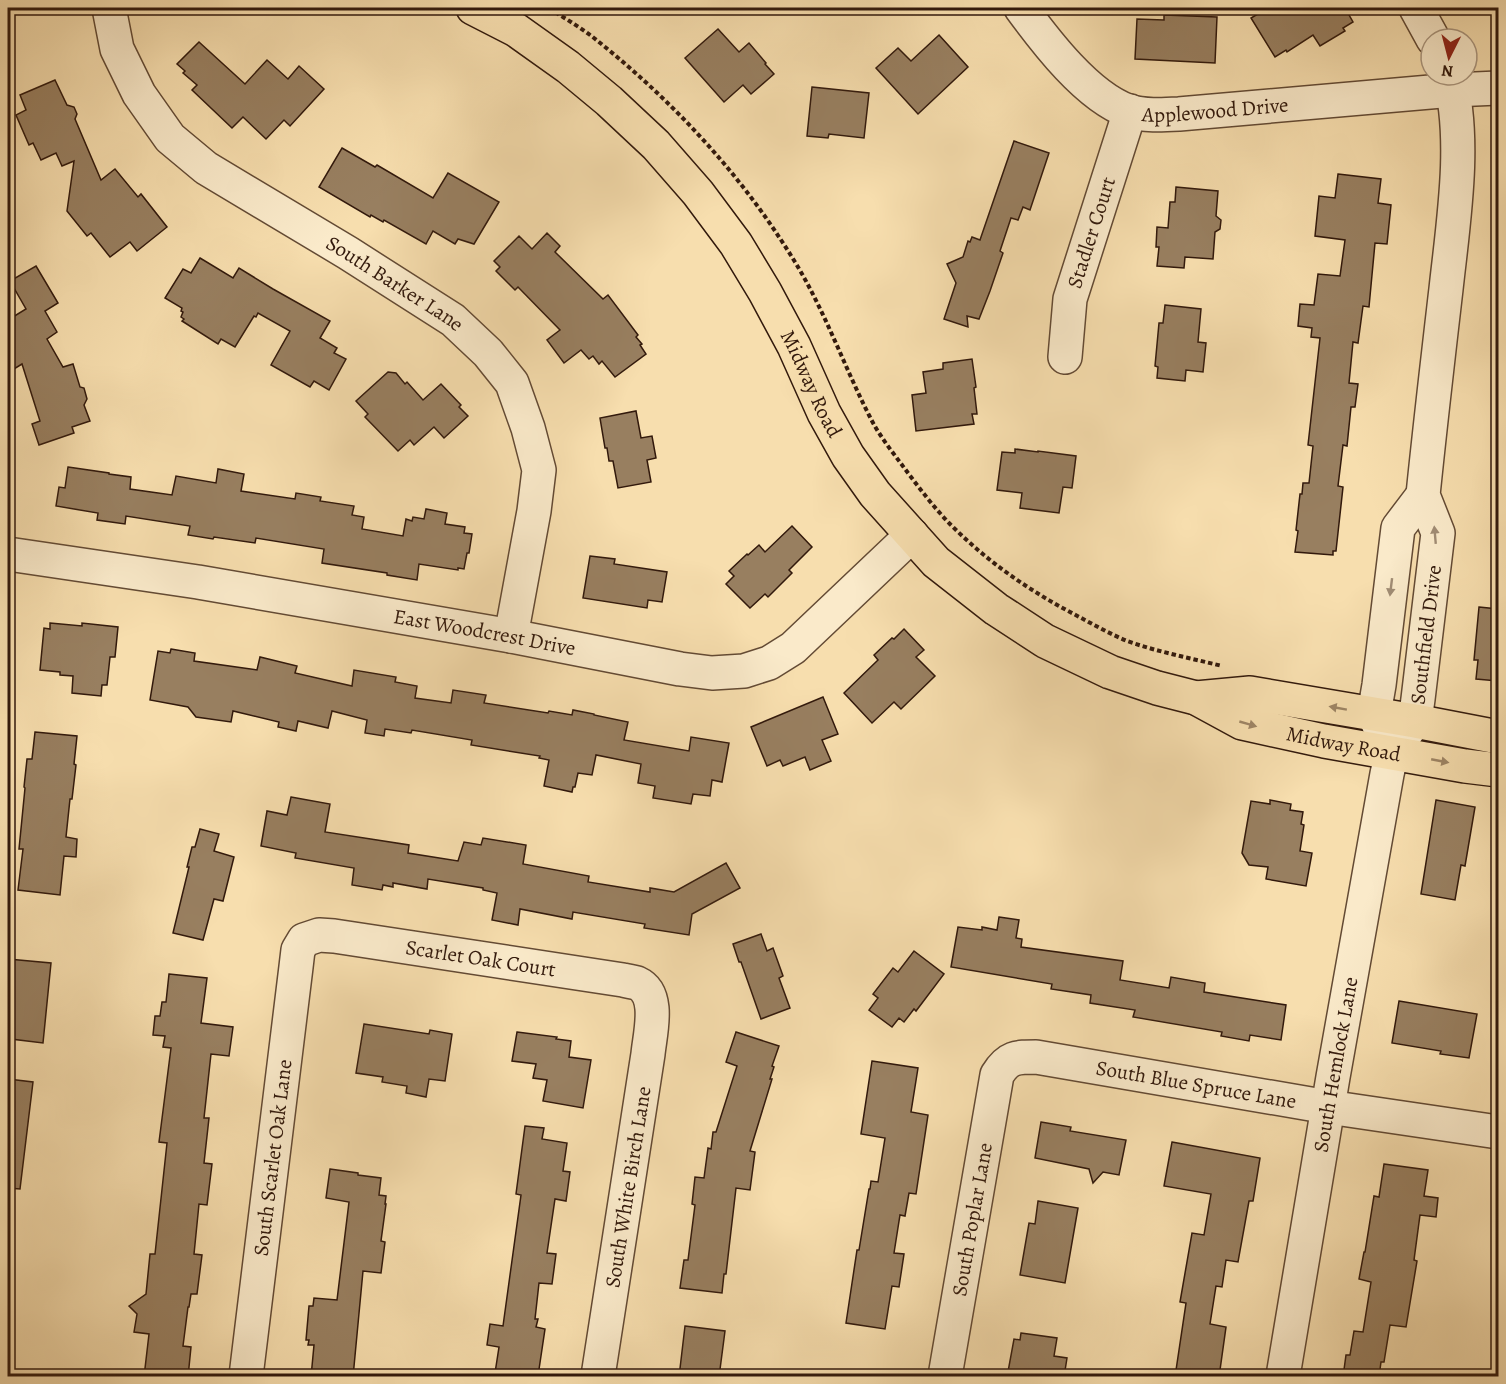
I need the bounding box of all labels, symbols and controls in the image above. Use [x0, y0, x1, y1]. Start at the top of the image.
north arrow [1419, 27, 1479, 87]
text: N [1440, 59, 1454, 82]
street label: Applewood Drive [1140, 90, 1289, 129]
street label: Stadler Court [1060, 173, 1122, 292]
street label: South Barker Lane [321, 229, 470, 337]
street label: Midway Road [774, 325, 849, 443]
one-way arrow [1430, 525, 1440, 544]
street label: Southfield Drive [1403, 563, 1448, 706]
one-way arrow [1386, 577, 1396, 596]
street label: East Woodcrest Drive [391, 602, 578, 662]
one-way arrow [1328, 703, 1347, 712]
street label: Midway Road [1284, 719, 1404, 769]
one-way arrow [1239, 720, 1257, 729]
one-way arrow [1430, 757, 1449, 766]
street label: Scarlet Oak Court [404, 933, 558, 984]
street label: South Hemlock Lane [1307, 974, 1365, 1154]
street label: South Blue Spruce Lane [1094, 1054, 1298, 1115]
street label: South Scarlet Oak Lane [247, 1058, 299, 1258]
street label: South White Birch Lane [598, 1084, 658, 1290]
street label: South Poplar Lane [945, 1140, 999, 1298]

